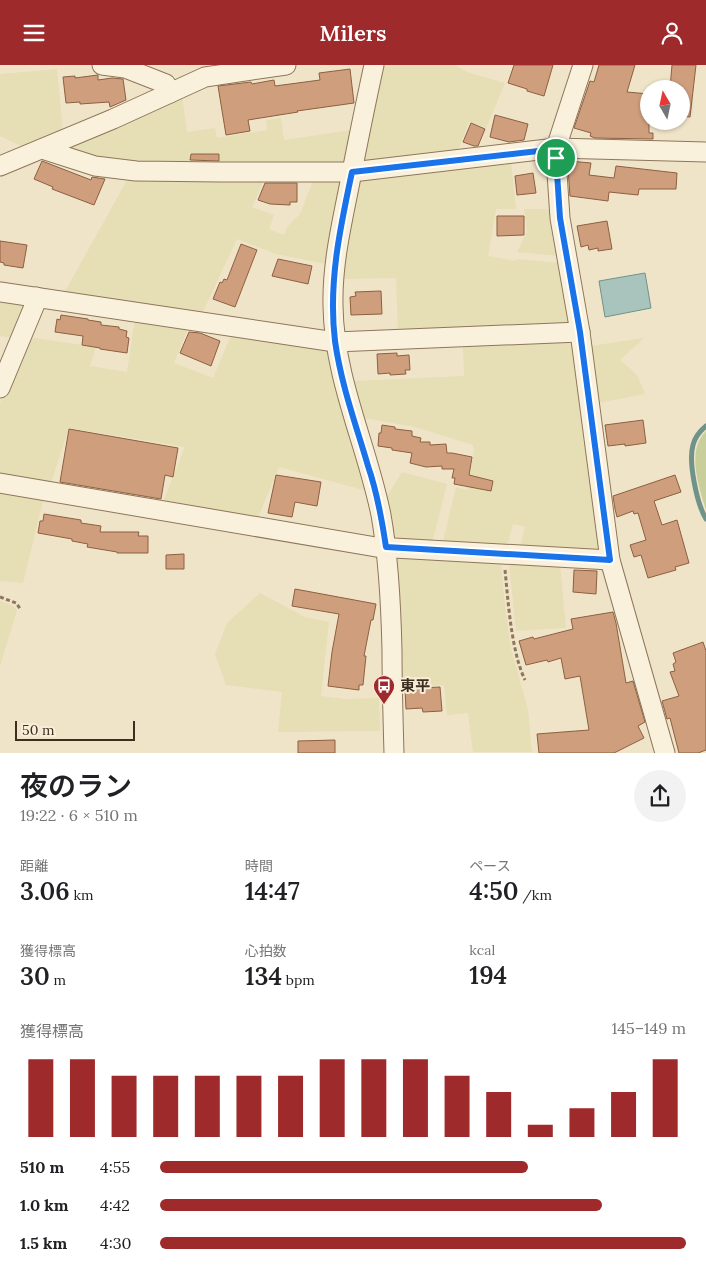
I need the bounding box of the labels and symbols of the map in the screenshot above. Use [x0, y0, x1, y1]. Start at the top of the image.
north arrow [640, 80, 690, 130]
pin [535, 137, 577, 179]
bus stop icon: 東平 [372, 674, 396, 705]
place label: 東平 [400, 676, 430, 695]
scale bar [15, 717, 135, 741]

